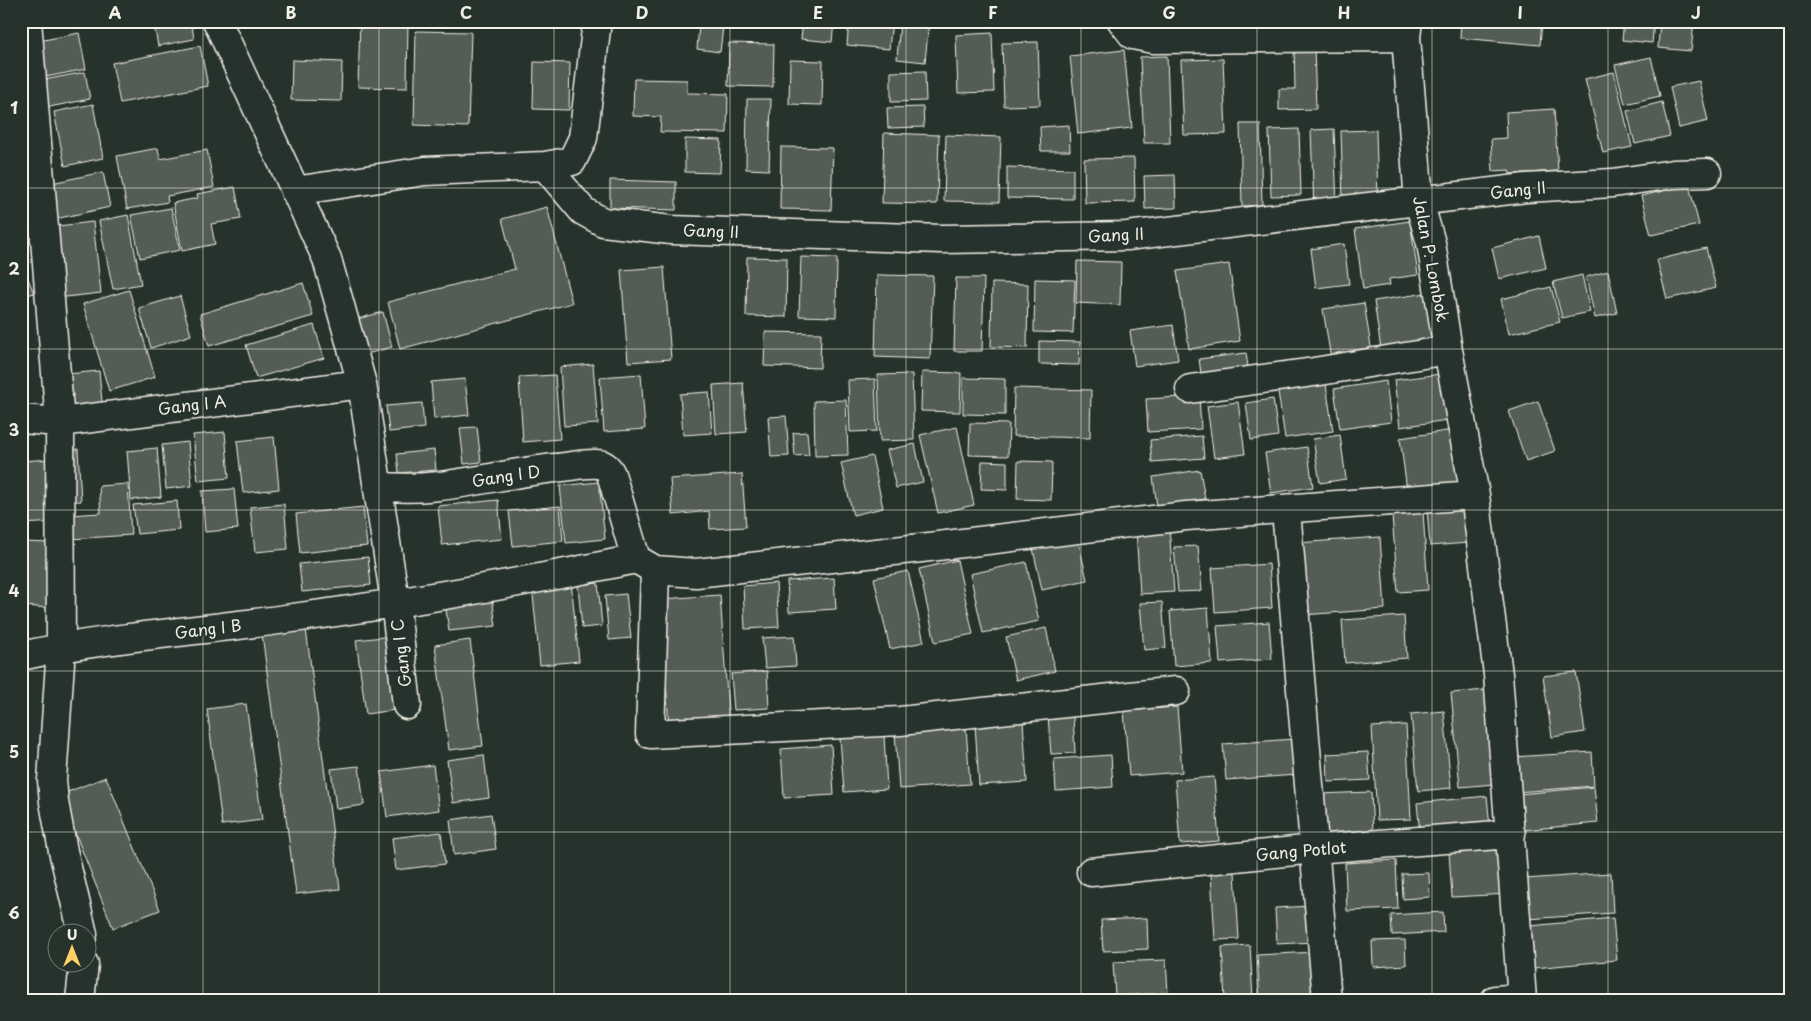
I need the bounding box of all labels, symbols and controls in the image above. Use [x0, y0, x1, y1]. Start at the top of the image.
text: A [109, 0, 122, 24]
text: B [286, 0, 297, 24]
text: C [460, 0, 472, 24]
text: D [636, 0, 648, 24]
text: E [813, 0, 823, 24]
text: F [988, 0, 998, 24]
text: G [1162, 0, 1176, 24]
text: H [1338, 0, 1350, 24]
text: I [1517, 0, 1523, 24]
text: J [1691, 0, 1701, 24]
text: 1 [10, 95, 18, 119]
street label: Gang II [1489, 174, 1547, 204]
street label: Jalan P. Lombok [1408, 194, 1456, 324]
street label: Gang II [683, 217, 739, 243]
street label: Gang II [1087, 221, 1145, 247]
text: 2 [8, 256, 20, 280]
street label: Gang I A [156, 388, 227, 420]
text: 3 [9, 417, 19, 441]
street label: Gang I D [470, 458, 542, 492]
text: 4 [9, 578, 20, 602]
street label: Gang I B [173, 612, 243, 644]
street label: Gang I C [384, 618, 416, 689]
text: 5 [9, 739, 19, 763]
street label: Gang Potlot [1255, 834, 1348, 866]
text: 6 [8, 900, 20, 924]
north arrow [48, 924, 98, 974]
text: U [67, 924, 77, 945]

